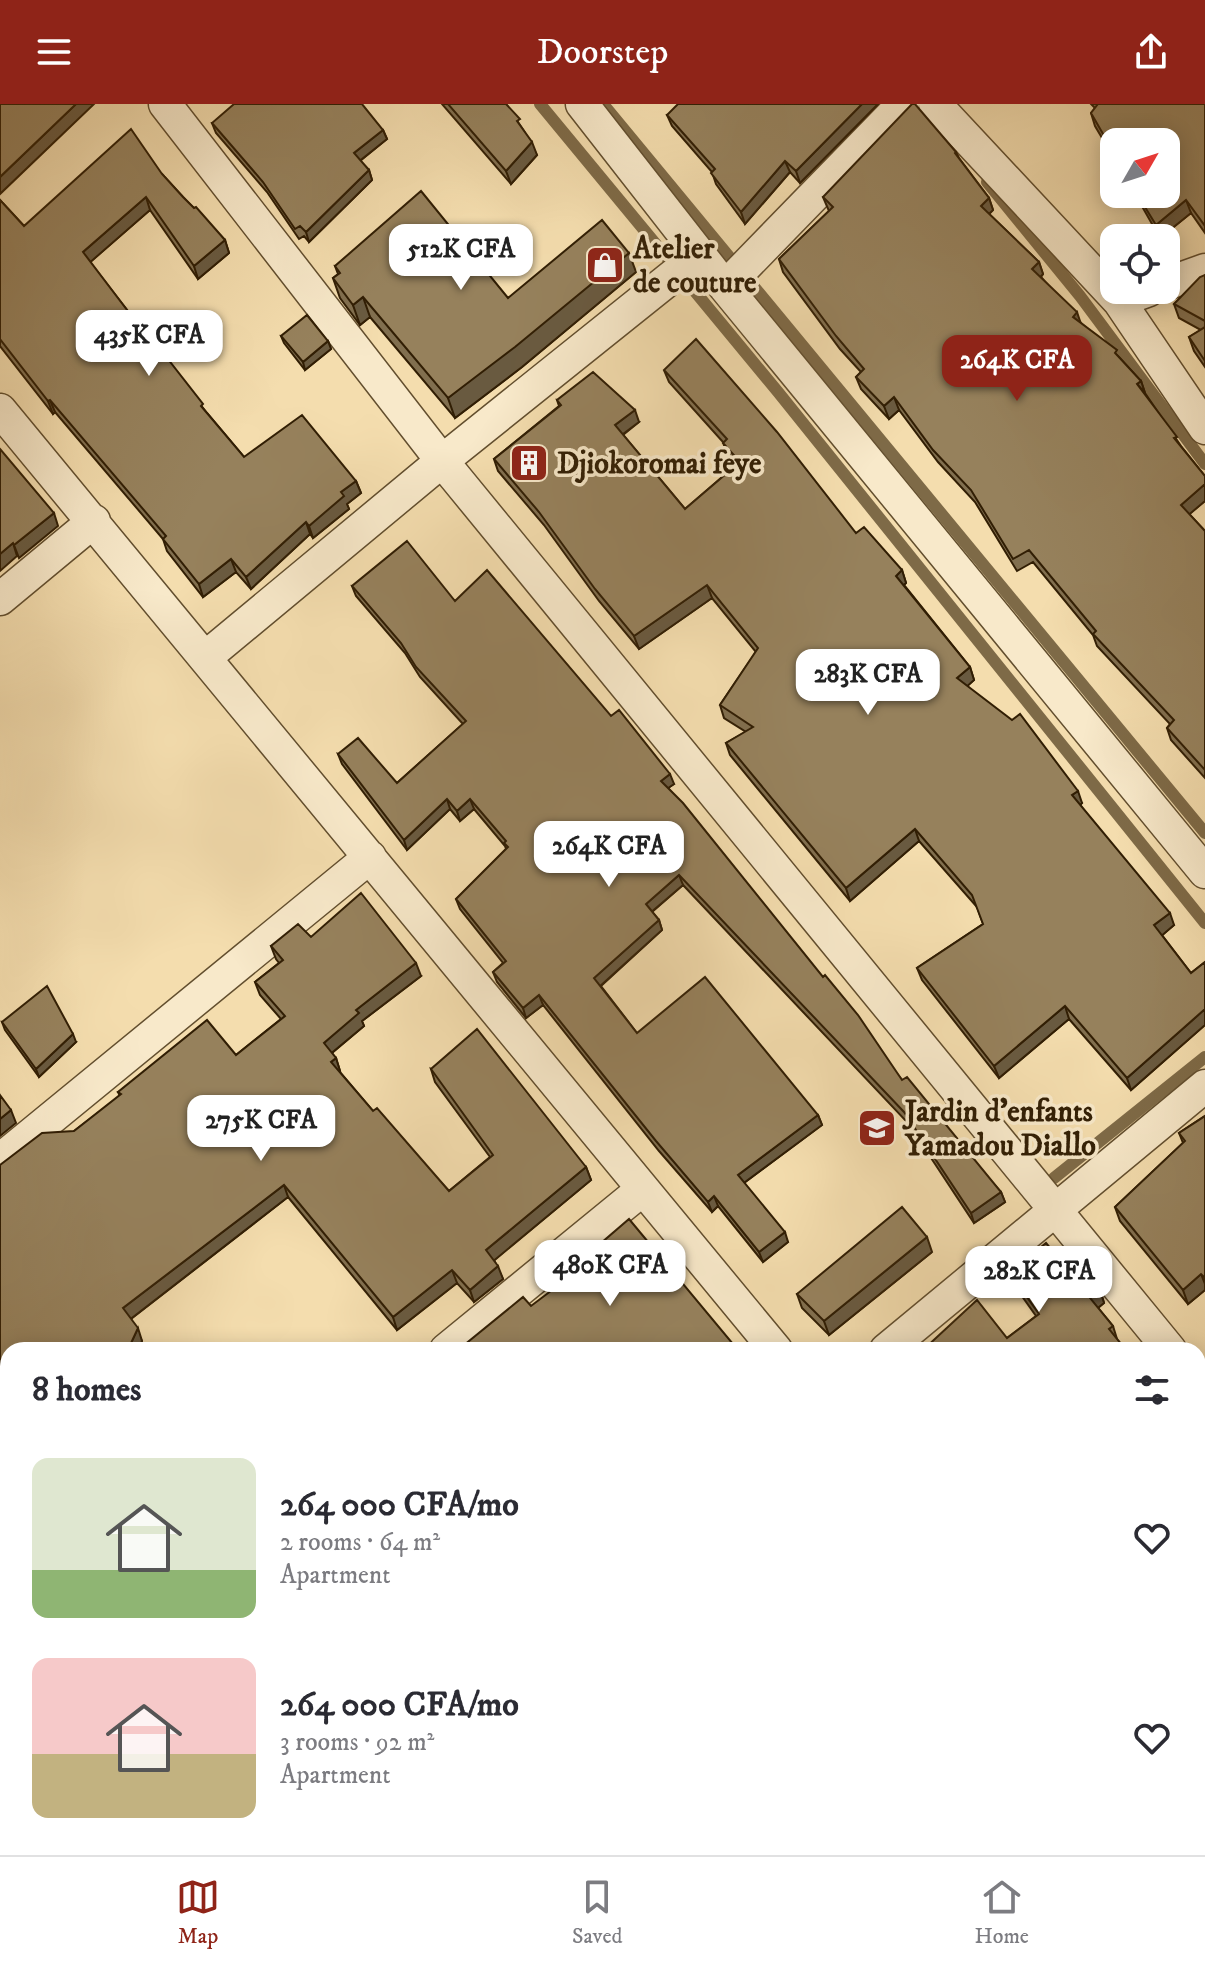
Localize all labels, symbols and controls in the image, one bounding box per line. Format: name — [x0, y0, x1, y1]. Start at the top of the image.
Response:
icon: menu — [32, 30, 76, 74]
text: Doorstep — [537, 30, 668, 75]
icon: share — [1129, 30, 1173, 74]
north arrow — [1100, 128, 1180, 208]
map controls — [1100, 128, 1180, 304]
pin: 512K CFA — [378, 224, 544, 292]
button: locate — [1100, 224, 1180, 304]
place label: Atelier de couture — [632, 231, 757, 302]
text: 512K CFA — [407, 233, 515, 266]
shop icon: Atelier de couture — [584, 244, 626, 286]
pin: 435K CFA — [66, 310, 232, 378]
text: 435K CFA — [94, 319, 204, 352]
pin: 264K CFA — [934, 335, 1100, 403]
text: 264K CFA — [960, 344, 1074, 377]
building icon: Djiokoromai feye — [508, 442, 550, 484]
place label: Djiokoromai feye — [557, 446, 762, 483]
pin: 283K CFA — [785, 649, 951, 717]
text: 283K CFA — [814, 658, 922, 691]
pin: 264K CFA — [526, 821, 692, 889]
text: 264K CFA — [552, 830, 666, 863]
place label: Jardin d'enfants Yamadou Diallo — [902, 1094, 1096, 1165]
pin: 275K CFA — [178, 1095, 344, 1163]
text: 275K CFA — [205, 1104, 317, 1137]
school or university icon: Jardin d'enfants Yamadou Diallo — [856, 1107, 898, 1149]
pin: 480K CFA — [527, 1240, 693, 1308]
pin: 282K CFA — [956, 1246, 1122, 1314]
text: 480K CFA — [553, 1249, 667, 1282]
text: 282K CFA — [983, 1255, 1095, 1288]
icon: filters — [1130, 1368, 1174, 1412]
text: 8 homes — [32, 1369, 141, 1411]
text: 264 000 CFA/mo — [280, 1484, 519, 1526]
icon: home — [96, 1490, 192, 1586]
icon: heart — [1130, 1516, 1174, 1560]
text: 2 rooms · 64 m² — [280, 1526, 440, 1559]
text: Apartment — [280, 1559, 391, 1592]
text: 264 000 CFA/mo — [280, 1684, 519, 1726]
icon: home — [96, 1690, 192, 1786]
icon: heart — [1130, 1716, 1174, 1760]
text: 3 rooms · 92 m² — [280, 1726, 434, 1759]
text: Apartment — [280, 1759, 391, 1792]
tab: Map — [176, 1875, 220, 1950]
tab: Saved — [572, 1875, 623, 1950]
tab: Home — [975, 1875, 1029, 1950]

